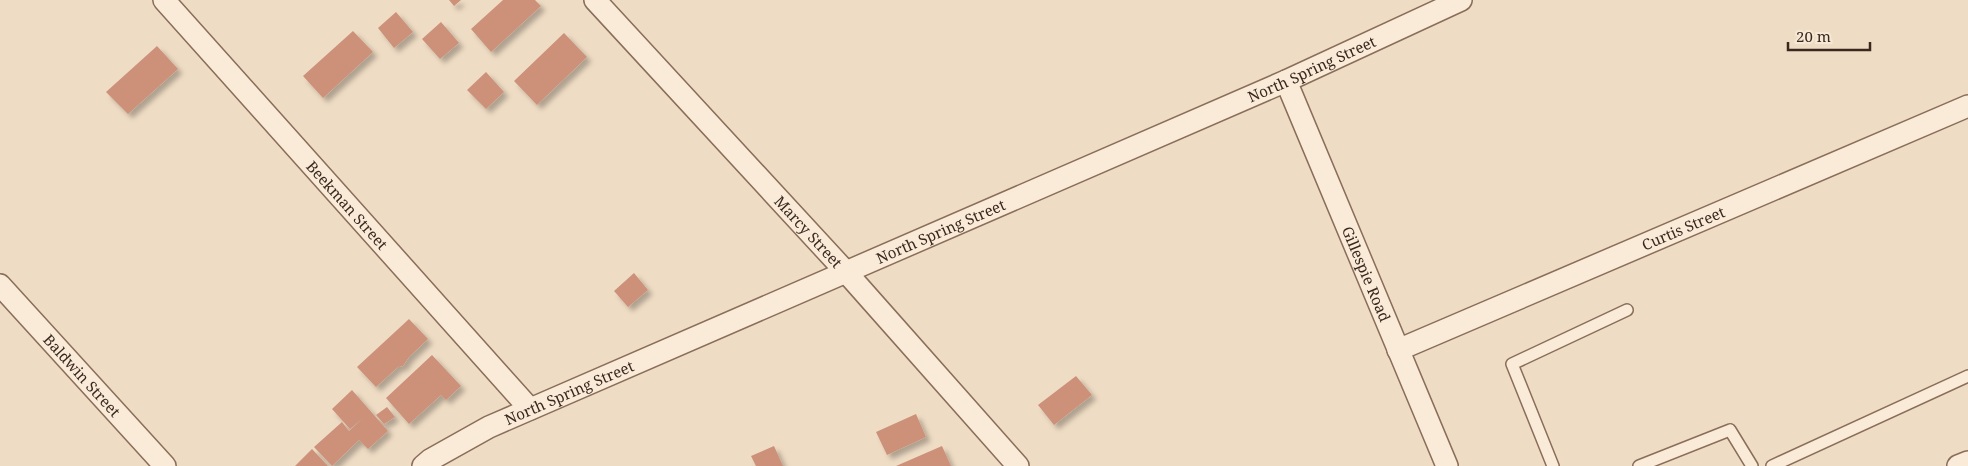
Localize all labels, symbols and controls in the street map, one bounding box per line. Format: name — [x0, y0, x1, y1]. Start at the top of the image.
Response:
scale bar — [1788, 20, 1870, 52]
text: 20 m — [1796, 26, 1831, 46]
street label: North Spring Street — [1244, 31, 1379, 107]
street label: Beekman Street — [302, 156, 392, 254]
street label: Marcy Street — [770, 191, 847, 272]
street label: North Spring Street — [873, 194, 1008, 268]
street label: Curtis Street — [1638, 201, 1728, 255]
street label: Gillespie Road — [1338, 223, 1395, 325]
street label: Baldwin Street — [39, 329, 125, 421]
street label: North Spring Street — [501, 355, 637, 429]

